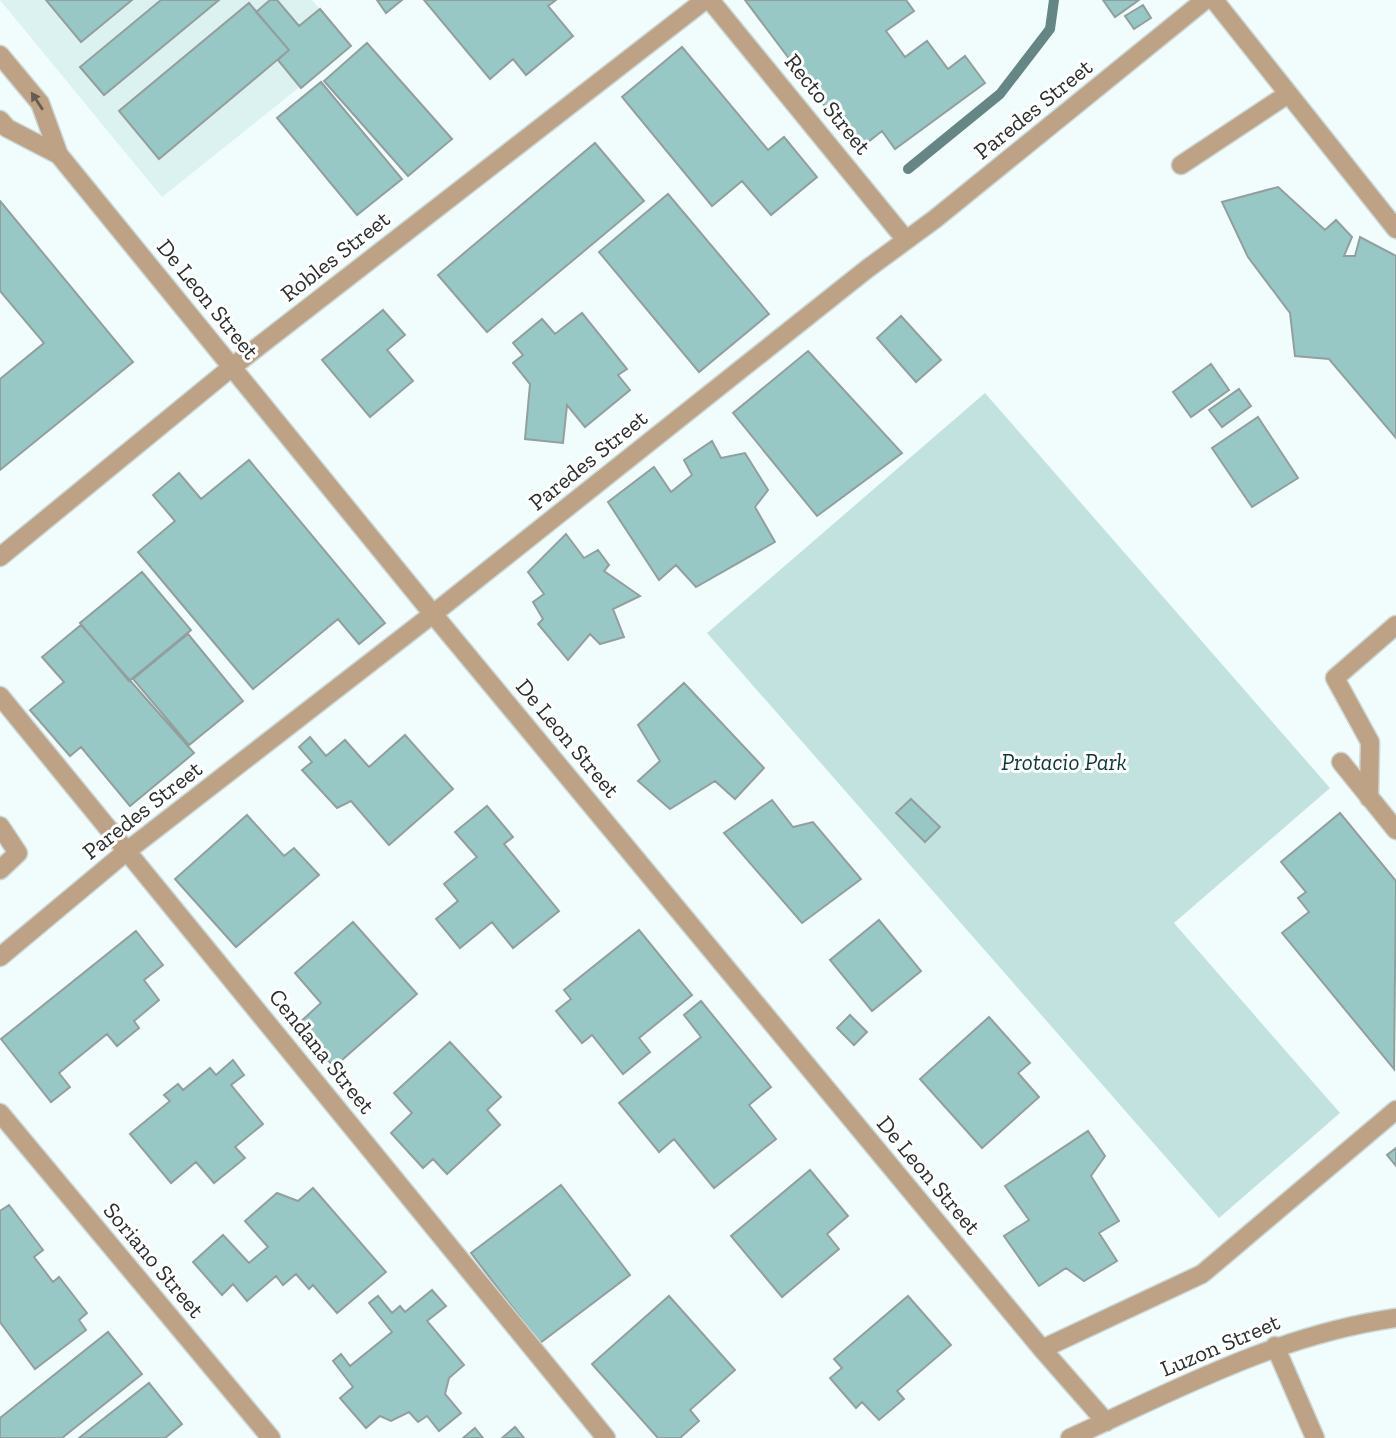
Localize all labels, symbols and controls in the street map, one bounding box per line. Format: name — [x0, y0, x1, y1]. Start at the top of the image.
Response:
street label: Recto Street — [779, 48, 877, 160]
street label: Paredes Street — [968, 53, 1098, 165]
one-way arrow — [30, 91, 43, 111]
street label: Robles Street — [275, 204, 396, 307]
street label: De Leon Street — [151, 233, 265, 365]
street label: Paredes Street — [523, 404, 653, 516]
street label: De Leon Street — [510, 673, 626, 803]
park label: Protacio Park — [1001, 748, 1127, 776]
street label: Paredes Street — [77, 754, 208, 865]
street label: Cendana Street — [263, 983, 381, 1120]
street label: De Leon Street — [871, 1110, 987, 1240]
street label: Soriano Street — [98, 1197, 211, 1324]
street label: Luzon Street — [1156, 1307, 1284, 1383]

